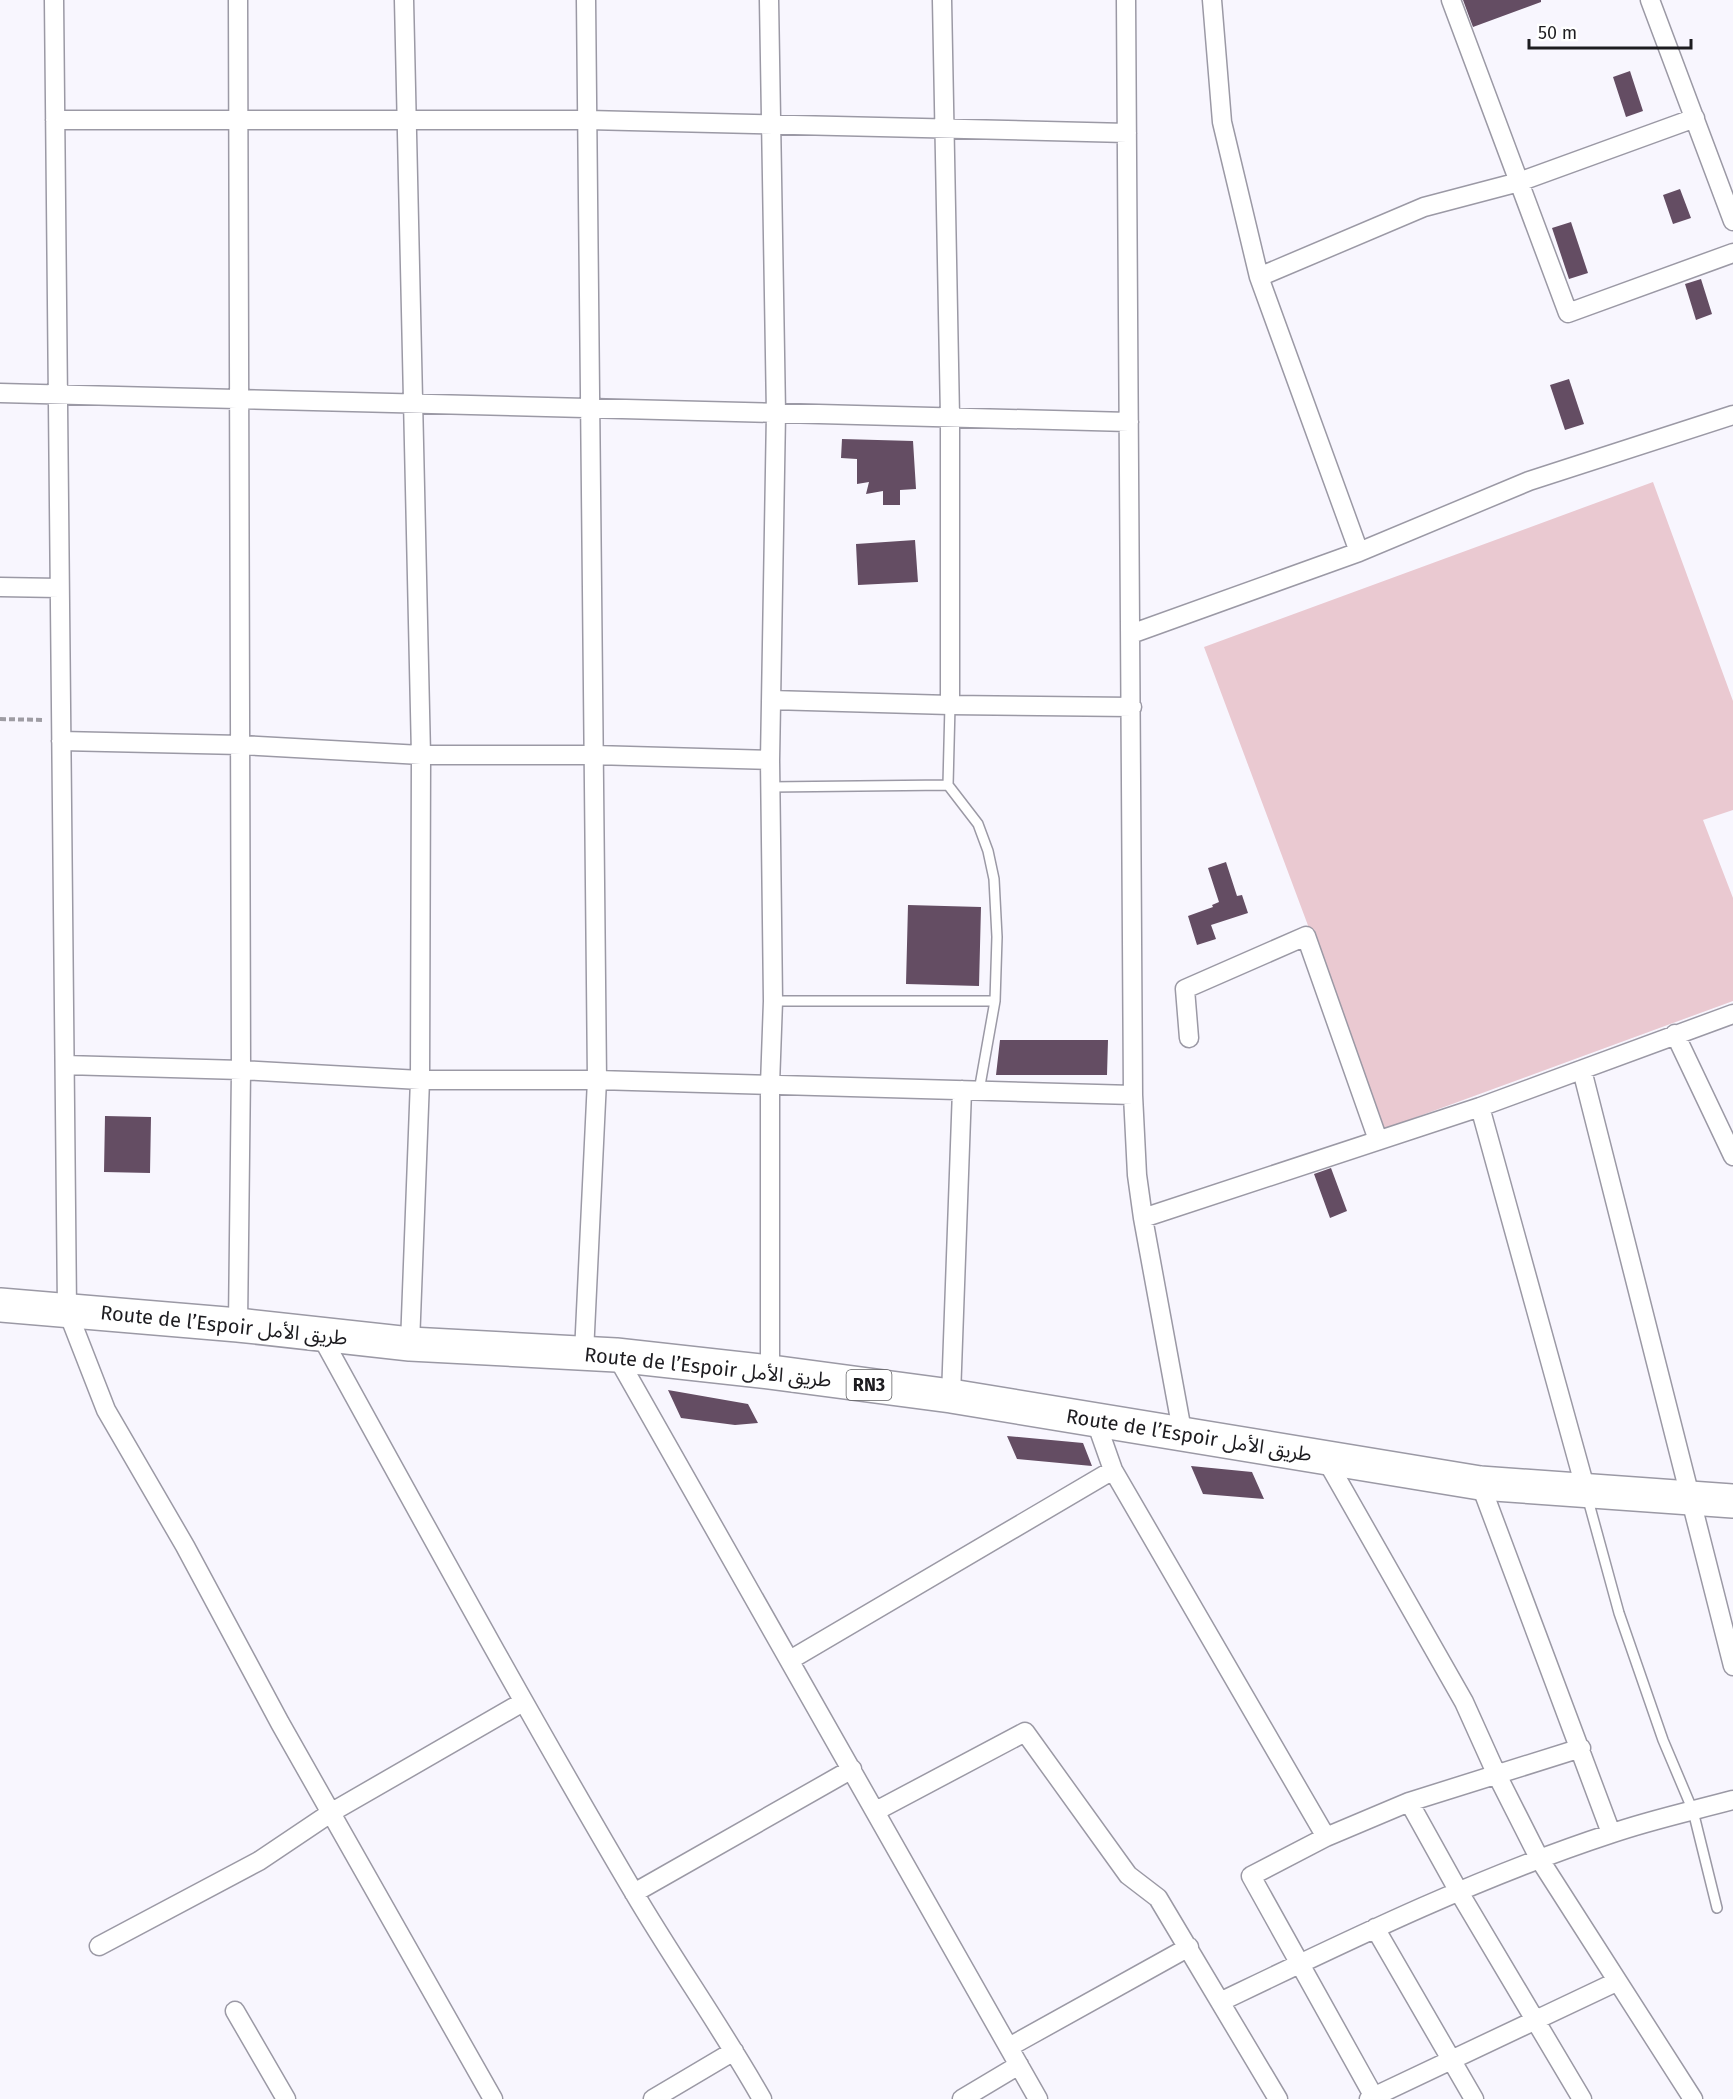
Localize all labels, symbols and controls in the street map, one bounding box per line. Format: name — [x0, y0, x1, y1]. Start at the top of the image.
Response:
scale bar — [1529, 12, 1691, 50]
text: 50 m — [1538, 22, 1577, 44]
street label: Route de l’Espoir طريق الأمل — [99, 1300, 349, 1351]
street label: Route de l’Espoir طريق الأمل — [583, 1342, 833, 1393]
road number: RN3 — [846, 1370, 892, 1400]
street label: Route de l’Espoir طريق الأمل — [1064, 1404, 1314, 1467]

